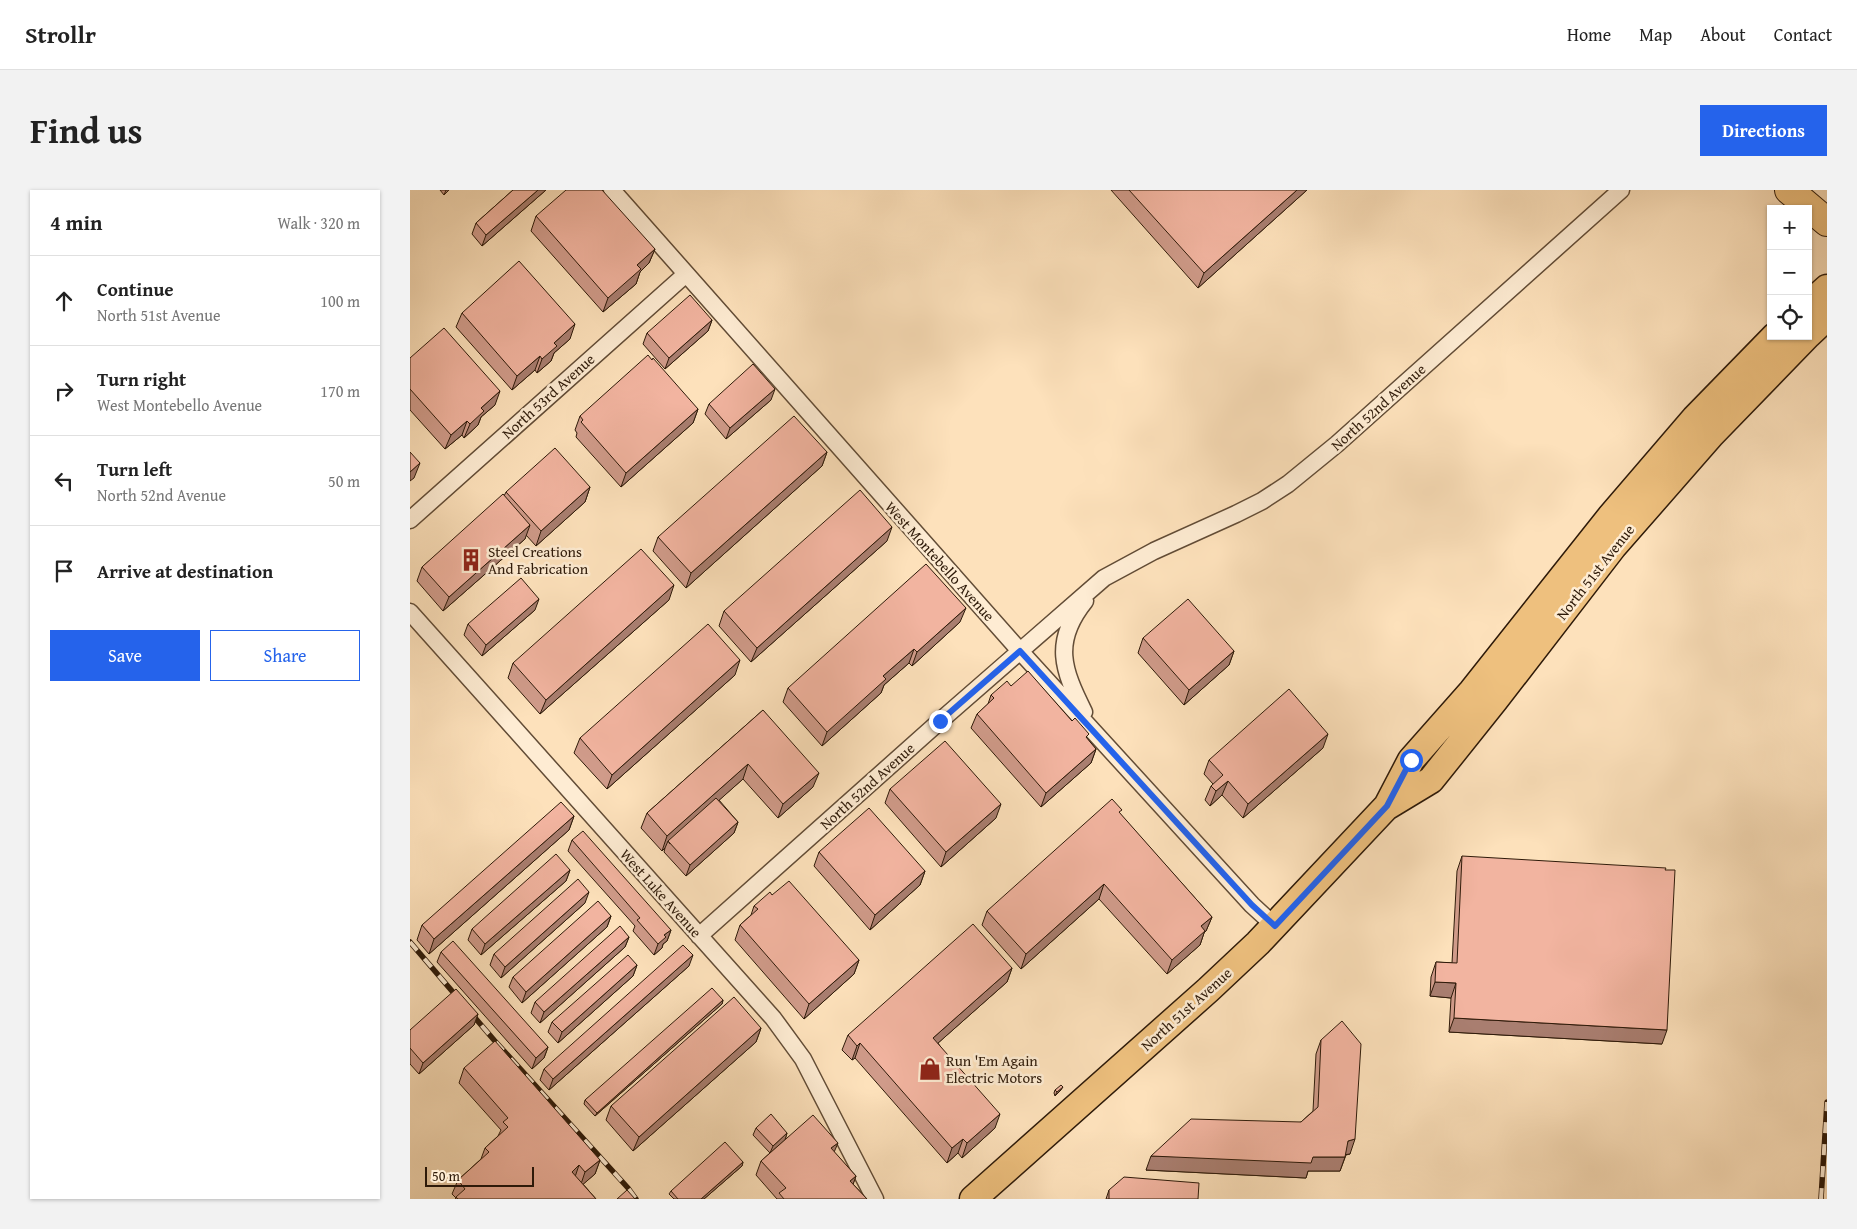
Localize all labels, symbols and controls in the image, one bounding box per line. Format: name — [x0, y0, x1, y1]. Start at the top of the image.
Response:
text: Strollr — [25, 17, 96, 52]
text: Home — [1567, 21, 1611, 48]
text: Map — [1639, 21, 1672, 48]
text: About — [1700, 21, 1746, 48]
text: Contact — [1774, 21, 1832, 48]
text: Find us — [30, 105, 143, 156]
button: Directions — [1700, 105, 1827, 156]
map controls — [1767, 205, 1812, 340]
button: + — [1767, 205, 1812, 250]
text: 4 min — [50, 207, 102, 238]
text: Walk · 320 m — [277, 211, 360, 235]
button: − — [1767, 250, 1812, 295]
text: Continue — [97, 275, 174, 303]
icon: ahead — [50, 287, 78, 315]
text: 100 m — [320, 289, 360, 313]
button: locate — [1767, 295, 1812, 340]
text: North 51st Avenue — [97, 303, 220, 327]
street label: North 53rd Avenue — [497, 349, 599, 443]
street label: North 52nd Avenue — [1326, 359, 1430, 455]
text: Turn right — [97, 365, 186, 393]
icon: right — [50, 377, 78, 405]
text: 170 m — [320, 379, 360, 403]
text: West Montebello Avenue — [97, 393, 262, 417]
text: Turn left — [97, 455, 172, 483]
icon: left — [50, 467, 78, 495]
text: 50 m — [328, 469, 360, 493]
text: North 52nd Avenue — [97, 483, 226, 507]
street label: West Montebello Avenue — [880, 496, 1000, 626]
street label: North 51st Avenue — [1551, 520, 1639, 624]
place label: Steel Creations And Fabrication — [488, 541, 589, 579]
building icon: Steel Creations And Fabrication — [458, 547, 484, 573]
icon: arrive — [50, 557, 78, 585]
text: Arrive at destination — [97, 557, 273, 585]
button: Save — [50, 630, 200, 681]
button: Share — [210, 630, 360, 681]
route end — [929, 710, 952, 733]
street label: North 52nd Avenue — [815, 738, 919, 834]
route start — [1400, 749, 1423, 772]
street label: West Luke Avenue — [615, 844, 707, 942]
street label: North 51st Avenue — [1136, 962, 1236, 1056]
place label: Run 'Em Again Electric Motors — [946, 1050, 1042, 1088]
shop icon: Run 'Em Again Electric Motors — [917, 1056, 943, 1082]
scale bar — [425, 1164, 534, 1187]
text: 50 m — [432, 1166, 460, 1186]

